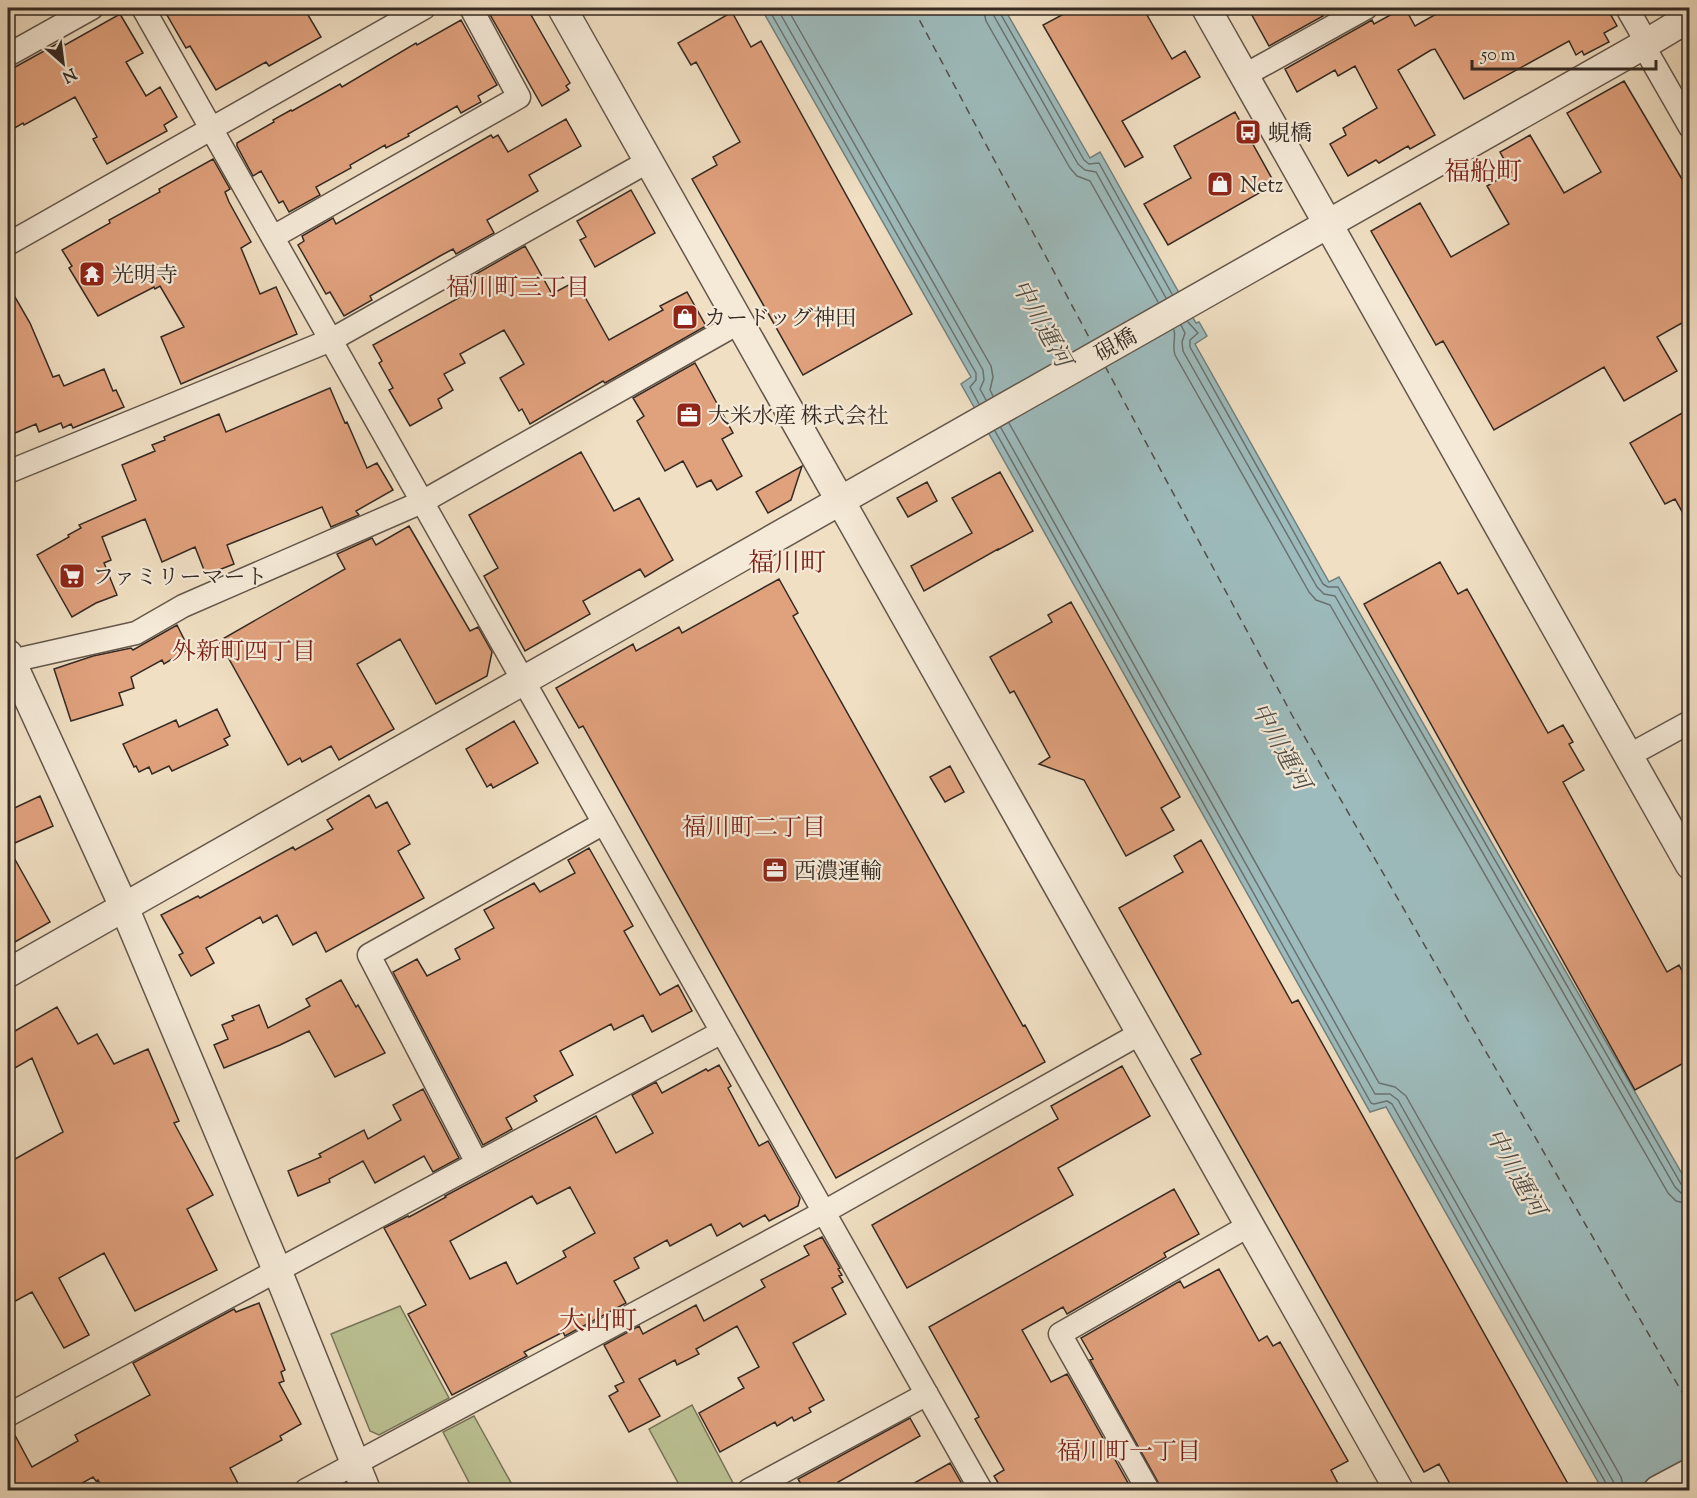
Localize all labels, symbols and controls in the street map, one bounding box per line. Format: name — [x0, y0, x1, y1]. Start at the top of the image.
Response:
north arrow — [33, 33, 93, 93]
scale bar — [1472, 33, 1656, 71]
text: 50 m — [1480, 43, 1516, 69]
text: N — [58, 61, 80, 87]
bus stop icon: 蜆橋 — [1233, 117, 1263, 147]
place label: 蜆橋 — [1268, 119, 1312, 151]
district label: 福船町 — [1444, 155, 1522, 192]
shop icon: Netz — [1205, 169, 1235, 199]
place label: Netz — [1240, 171, 1283, 203]
temple icon: 光明寺 — [77, 259, 107, 289]
place label: 光明寺 — [112, 261, 178, 293]
district label: 福川町三丁目 — [446, 272, 590, 306]
water label: 中川運河 — [1002, 274, 1080, 378]
shop icon: カードッグ神田 — [670, 302, 700, 332]
place label: カードッグ神田 — [704, 304, 857, 336]
street label: 硯橋 — [1089, 322, 1143, 371]
office icon: 大米水産 株式会社 — [674, 400, 704, 430]
place label: 大米水産 株式会社 — [708, 402, 889, 434]
district label: 福川町 — [748, 546, 826, 583]
supermarket icon: ファミリーマート — [57, 561, 87, 591]
place label: ファミリーマート — [92, 563, 268, 595]
district label: 外新町四丁目 — [172, 636, 316, 670]
water label: 中川運河 — [1241, 697, 1319, 801]
district label: 福川町二丁目 — [682, 812, 826, 846]
office icon: 西濃運輸 — [760, 855, 790, 885]
place label: 西濃運輸 — [794, 857, 882, 889]
water label: 中川運河 — [1476, 1123, 1554, 1227]
district label: 大山町 — [559, 1304, 637, 1341]
district label: 福川町一丁目 — [1057, 1436, 1201, 1470]

